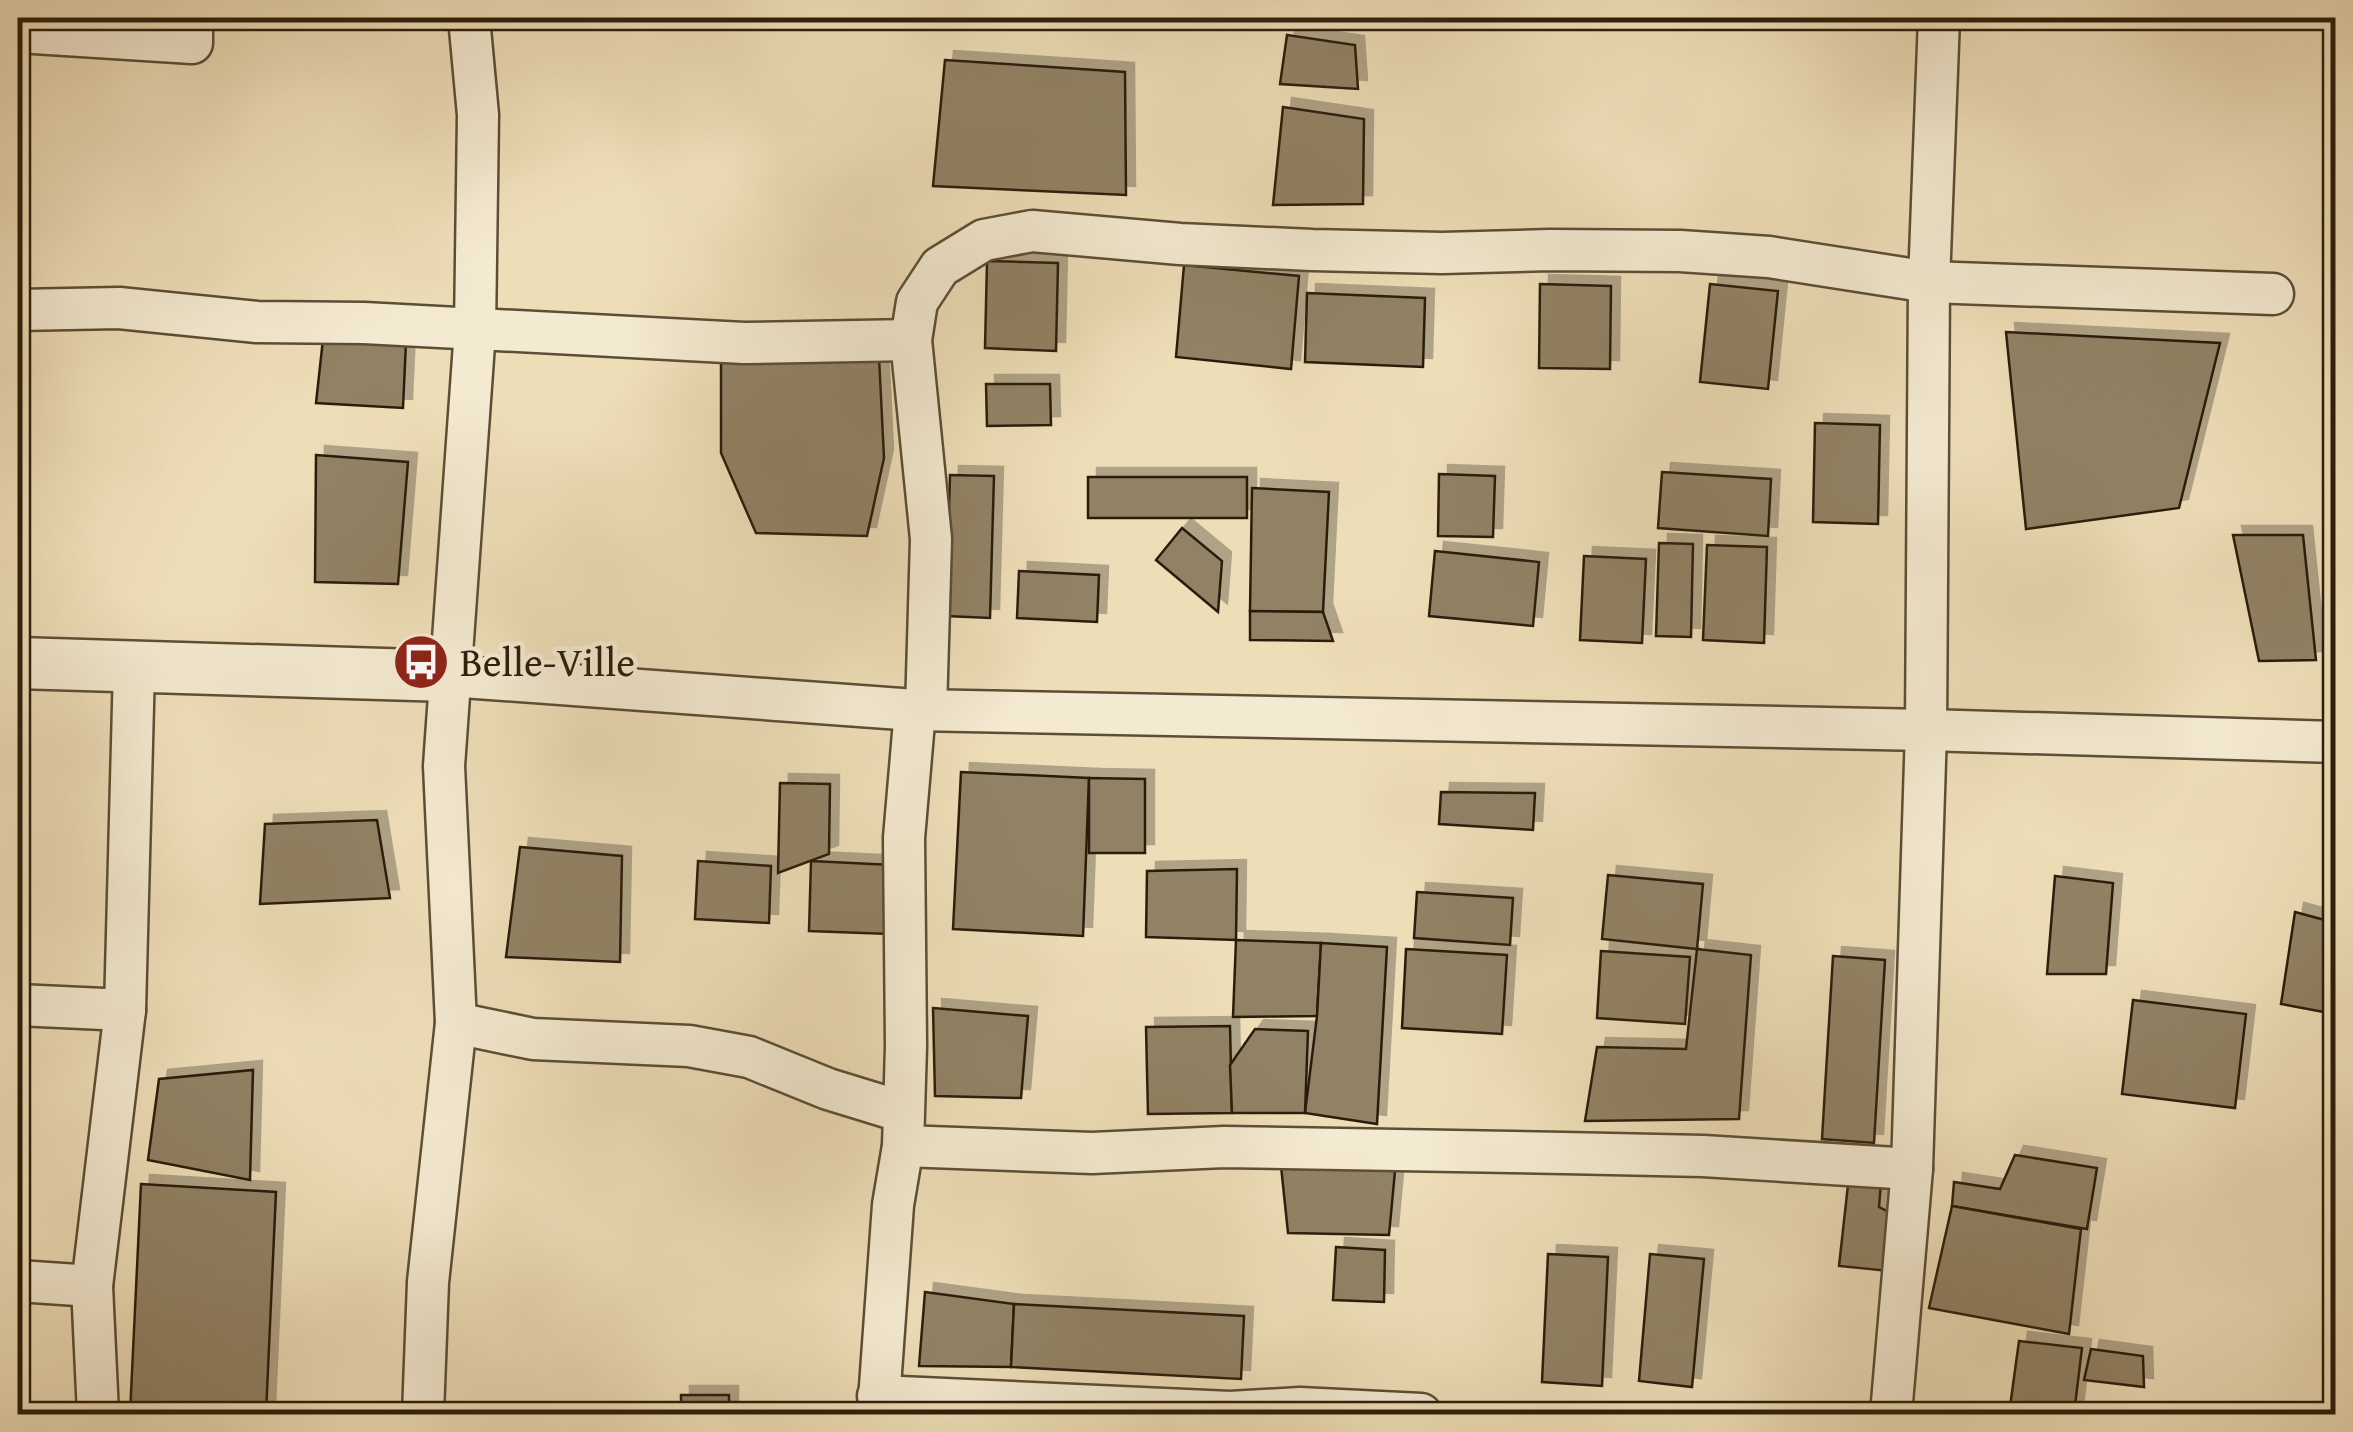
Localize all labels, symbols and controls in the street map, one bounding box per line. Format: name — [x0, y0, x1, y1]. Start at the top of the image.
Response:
bus stop icon: Belle-Ville — [391, 632, 451, 692]
place label: Belle-Ville — [460, 632, 635, 691]

